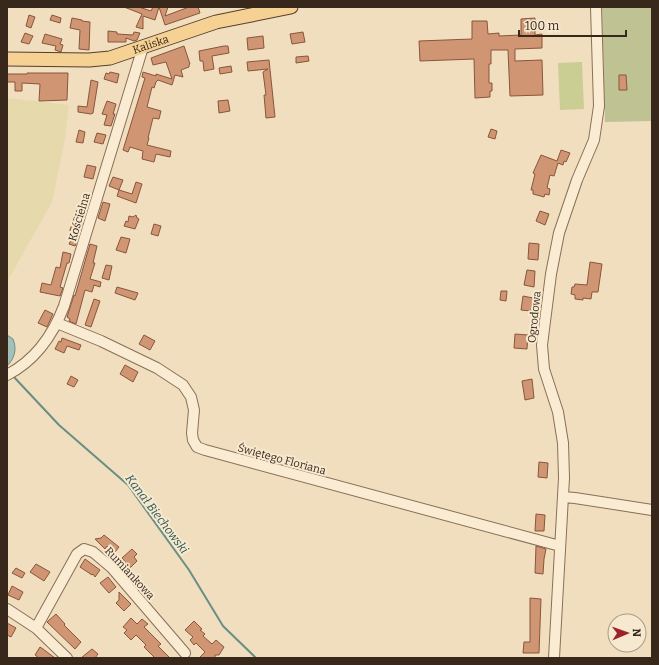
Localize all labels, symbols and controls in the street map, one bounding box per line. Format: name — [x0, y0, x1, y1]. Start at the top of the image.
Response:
scale bar — [519, 12, 626, 38]
text: 100 m — [525, 19, 560, 33]
street label: Kaliska — [131, 33, 170, 57]
street label: Kościelna — [66, 191, 93, 243]
street label: Ogrodowa — [525, 290, 544, 344]
street label: Świętego Floriana — [236, 440, 328, 478]
water label: Kanał Biechowski — [123, 472, 192, 557]
street label: Rumiankowa — [102, 544, 157, 602]
north arrow — [607, 613, 647, 653]
text: N — [630, 628, 643, 638]

